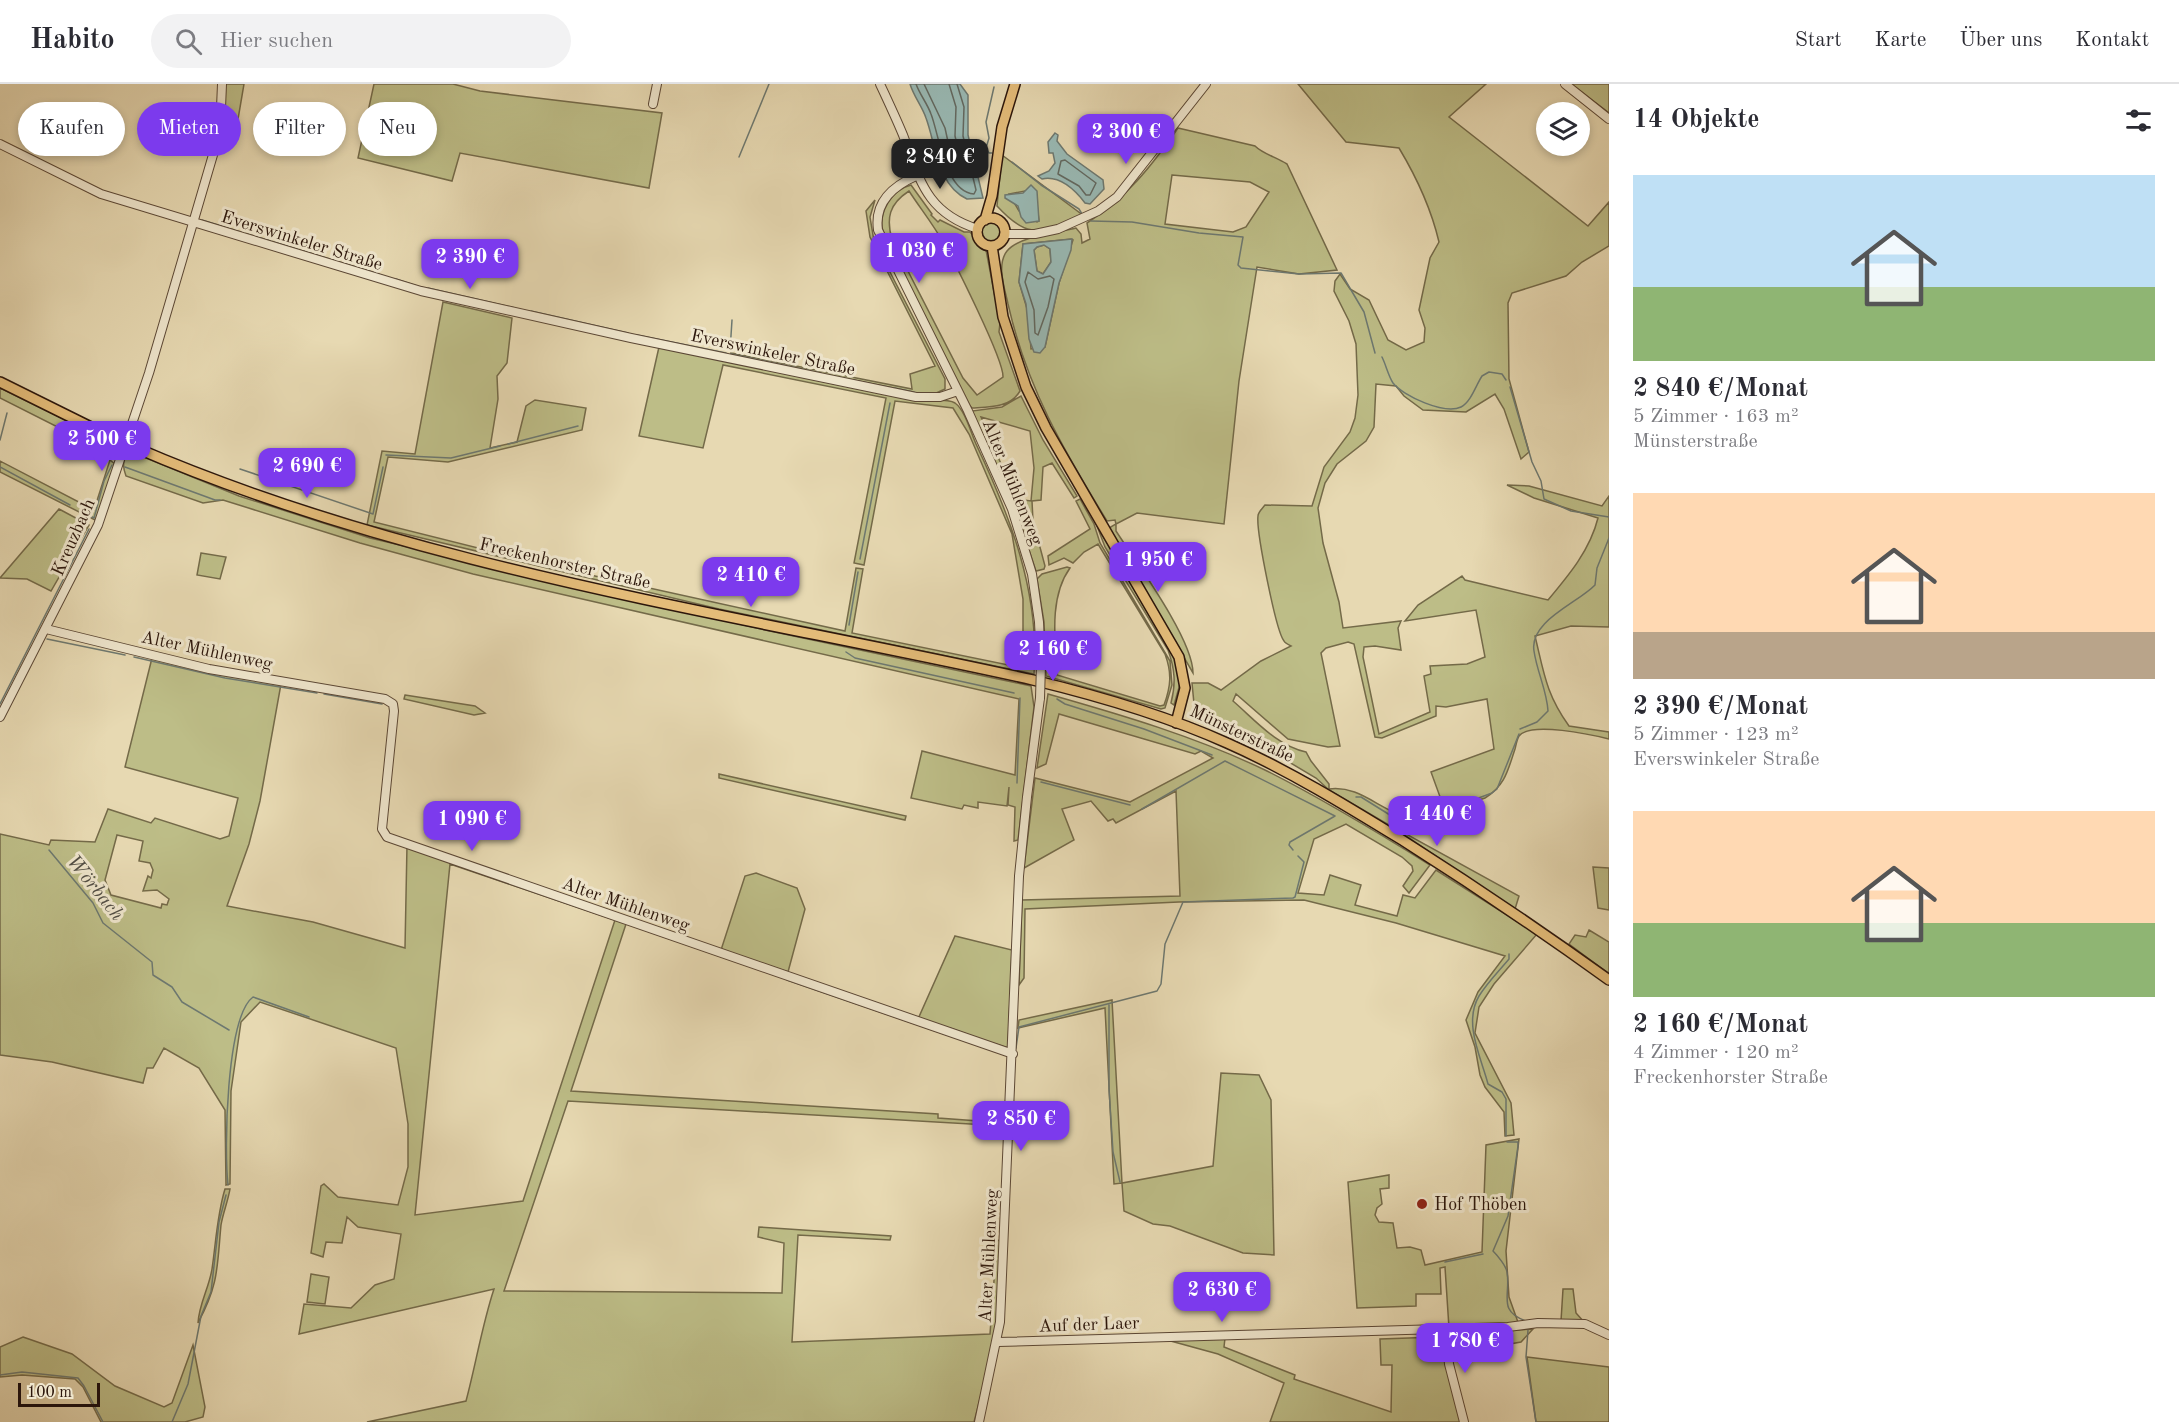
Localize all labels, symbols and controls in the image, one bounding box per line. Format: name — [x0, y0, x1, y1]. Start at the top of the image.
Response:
search box — [151, 14, 571, 68]
icon: search — [172, 25, 205, 58]
text: Habito — [30, 27, 115, 55]
text: Hier suchen — [220, 30, 333, 52]
text: Start — [1795, 30, 1842, 51]
text: Karte — [1875, 30, 1926, 51]
text: Über uns — [1959, 30, 2042, 51]
text: Kontakt — [2075, 30, 2149, 51]
chip: Kaufen — [18, 102, 125, 156]
chip: Mieten — [137, 102, 241, 156]
chip: Filter — [253, 102, 346, 156]
chip: Neu — [358, 102, 437, 156]
map controls — [1536, 102, 1590, 156]
button: layers — [1536, 102, 1590, 156]
icon: filters — [2122, 104, 2155, 137]
text: 14 Objekte — [1633, 107, 1760, 133]
pin: 2 300 € — [1071, 114, 1181, 165]
text: 2 300 € — [1091, 123, 1161, 143]
pin: 2 840 € — [885, 139, 995, 190]
text: 2 840 € — [905, 148, 975, 168]
street label: Everswinkeler Straße — [219, 208, 385, 274]
icon: home — [1840, 214, 1948, 322]
pin: 1 030 € — [864, 233, 974, 284]
pin: 2 390 € — [415, 239, 525, 290]
text: 1 030 € — [884, 242, 954, 262]
text: 2 390 € — [435, 248, 505, 268]
street label: Everswinkeler Straße — [689, 327, 857, 379]
text: 2 840 €/Monat — [1633, 376, 1808, 402]
text: 5 Zimmer · 163 m² — [1633, 407, 1798, 427]
street label: Alter Mühlenweg — [979, 417, 1046, 548]
pin: 2 500 € — [47, 421, 157, 472]
text: 2 500 € — [67, 430, 137, 450]
text: Münsterstraße — [1633, 432, 1758, 452]
pin: 2 690 € — [252, 448, 362, 499]
text: 2 690 € — [272, 457, 342, 477]
street label: Kreuzbach — [49, 496, 99, 579]
icon: home — [1840, 532, 1948, 640]
street label: Freckenhorster Straße — [477, 535, 652, 592]
pin: 1 950 € — [1103, 542, 1213, 593]
text: 1 950 € — [1123, 551, 1193, 571]
pin: 2 410 € — [696, 557, 806, 608]
text: 2 410 € — [716, 566, 786, 586]
street label: Alter Mühlenweg — [139, 628, 274, 674]
pin: 2 160 € — [998, 631, 1108, 682]
text: 2 160 € — [1018, 640, 1088, 660]
text: 2 390 €/Monat — [1633, 694, 1808, 720]
street label: Münsterstraße — [1187, 702, 1296, 766]
text: 5 Zimmer · 123 m² — [1633, 725, 1798, 745]
text: Everswinkeler Straße — [1633, 750, 1819, 770]
pin: 1 440 € — [1382, 796, 1492, 847]
pin: 1 090 € — [417, 801, 527, 852]
text: 1 440 € — [1402, 805, 1472, 825]
text: 1 090 € — [437, 810, 507, 830]
icon: home — [1840, 850, 1948, 958]
water label: Wörbach — [62, 851, 127, 925]
street label: Alter Mühlenweg — [559, 875, 692, 935]
text: 2 160 €/Monat — [1633, 1012, 1808, 1038]
text: 4 Zimmer · 120 m² — [1633, 1043, 1798, 1063]
text: Freckenhorster Straße — [1633, 1068, 1828, 1088]
pin: 2 850 € — [966, 1101, 1076, 1152]
text: 2 850 € — [986, 1110, 1056, 1130]
street label: Alter Mühlenweg — [977, 1188, 1002, 1323]
place label: Hof Thöben — [1434, 1196, 1527, 1214]
marker: Hof Thöben — [1415, 1197, 1429, 1211]
pin: 2 630 € — [1167, 1272, 1277, 1323]
text: 2 630 € — [1187, 1281, 1257, 1301]
street label: Auf der Laer — [1038, 1314, 1140, 1336]
pin: 1 780 € — [1410, 1323, 1520, 1374]
text: 1 780 € — [1430, 1332, 1500, 1352]
scale bar — [18, 1380, 100, 1408]
text: 100 m — [27, 1385, 72, 1401]

